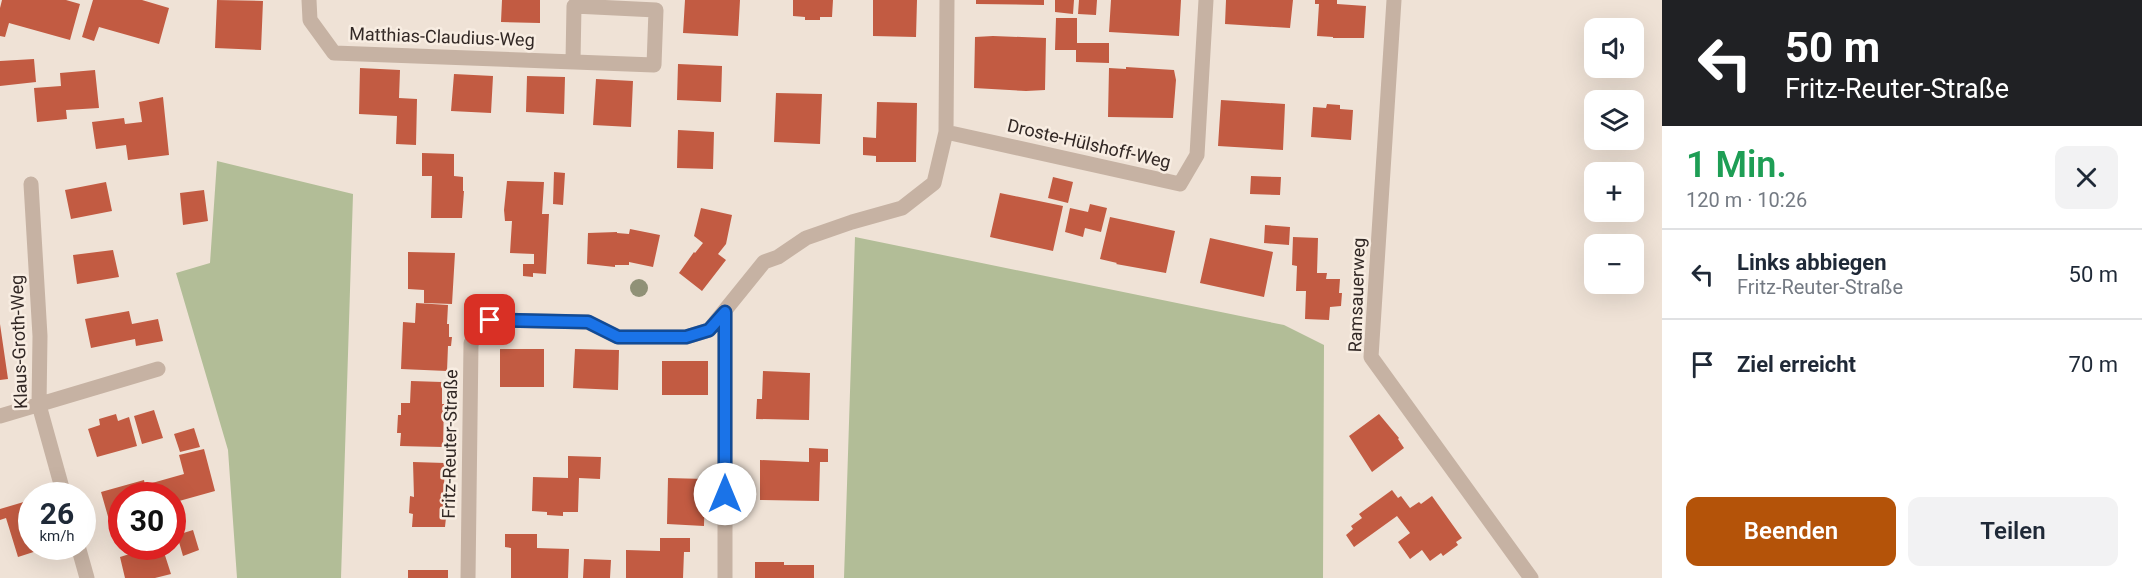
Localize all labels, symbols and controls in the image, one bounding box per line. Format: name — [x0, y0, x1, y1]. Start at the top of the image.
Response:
map controls — [1584, 18, 1644, 294]
button: sound — [1584, 18, 1644, 78]
street label: Matthias-Claudius-Weg — [349, 23, 535, 50]
text: 50 m — [1785, 23, 1880, 72]
icon: left — [1686, 24, 1764, 102]
text: Fritz-Reuter-Straße — [1785, 73, 2009, 105]
button: layers — [1584, 90, 1644, 150]
street label: Droste-Hülshoff-Weg — [1005, 114, 1173, 173]
text: 1 Min. — [1686, 144, 1787, 186]
button: close — [2055, 146, 2118, 209]
button: + — [1584, 162, 1644, 222]
text: 120 m · 10:26 — [1686, 188, 1807, 212]
button: − — [1584, 234, 1644, 294]
street label: Ramsauerweg — [1344, 237, 1369, 353]
text: Links abbiegen — [1737, 250, 1887, 275]
icon: left — [1686, 258, 1719, 291]
text: 50 m — [2069, 262, 2118, 287]
street label: Klaus-Groth-Weg — [6, 275, 31, 409]
text: Fritz-Reuter-Straße — [1737, 275, 1903, 299]
pin — [464, 294, 515, 345]
icon: arrive — [473, 303, 506, 336]
icon: arrive — [1686, 348, 1719, 381]
text: Ziel erreicht — [1737, 352, 1856, 377]
text: 70 m — [2069, 352, 2118, 377]
street label: Fritz-Reuter-Straße — [438, 369, 461, 519]
position arrow — [693, 462, 757, 526]
speed limit sign: 30 — [108, 482, 186, 560]
text: 26 — [40, 496, 74, 531]
button: Beenden — [1686, 497, 1896, 566]
button: Teilen — [1908, 497, 2118, 566]
text: km/h — [39, 527, 75, 545]

